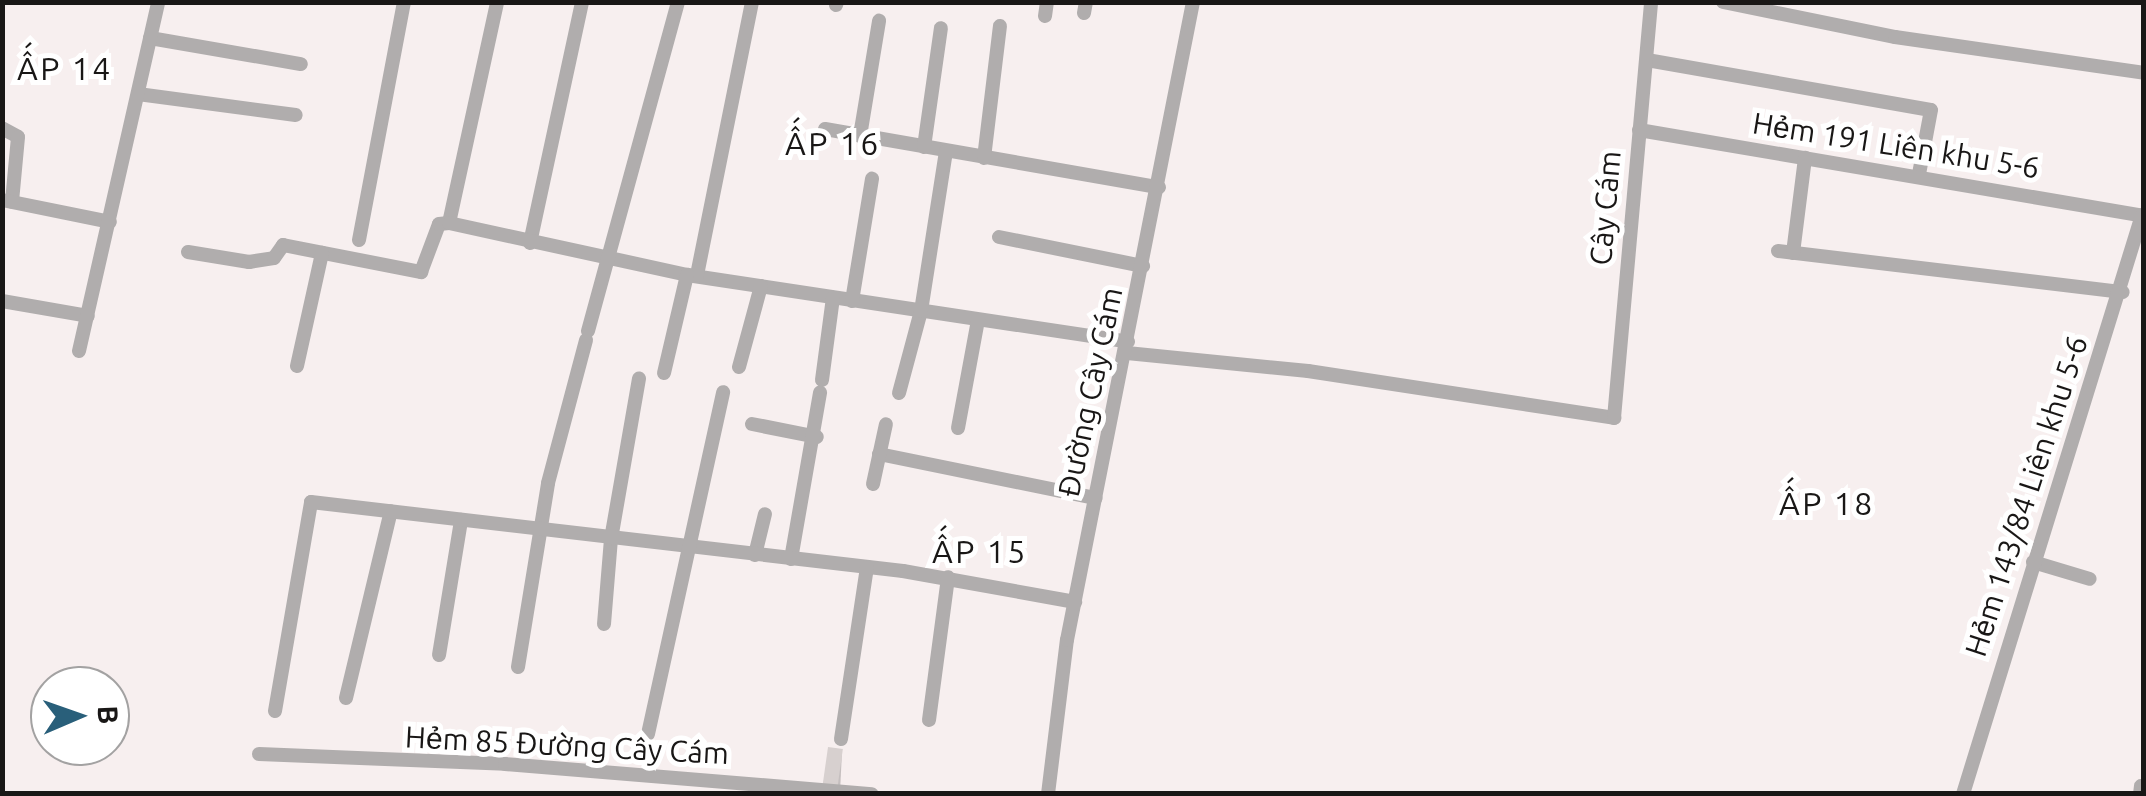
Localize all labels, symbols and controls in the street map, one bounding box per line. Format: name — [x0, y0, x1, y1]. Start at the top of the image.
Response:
district label: ẤP 14 — [17, 49, 113, 87]
street label: Hẻm 191 Liên khu 5-6 — [1750, 105, 2042, 185]
district label: ẤP 16 — [785, 124, 881, 162]
street label: Cây Cám — [1582, 149, 1628, 267]
street label: Đường Cây Cám — [1050, 284, 1130, 500]
street label: Hẻm 143/84 Liên khu 5-6 — [1957, 331, 2095, 661]
district label: ẤP 18 — [1779, 484, 1875, 522]
district label: ẤP 15 — [932, 532, 1028, 570]
north arrow — [30, 666, 130, 766]
text: B — [93, 705, 124, 725]
street label: Hẻm 85 Đường Cây Cám — [404, 719, 730, 771]

